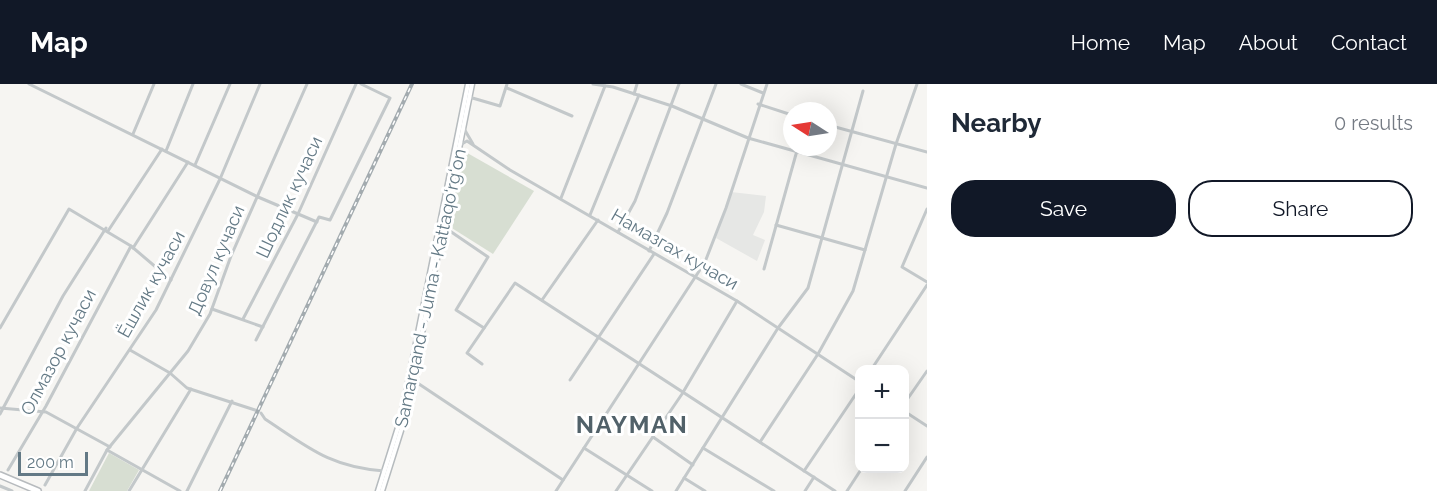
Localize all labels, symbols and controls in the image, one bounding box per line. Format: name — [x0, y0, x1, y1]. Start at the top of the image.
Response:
text: Map — [30, 26, 88, 59]
text: Home — [1071, 30, 1130, 55]
text: Map — [1163, 30, 1206, 55]
text: About — [1239, 30, 1298, 55]
text: Contact — [1331, 30, 1407, 55]
north arrow — [783, 102, 837, 156]
text: Nearby — [951, 108, 1041, 138]
text: 0 results — [1334, 111, 1413, 135]
street label: Шодлик кучаси — [252, 133, 326, 261]
street label: Samarqand - Juma - Kattaqo‘rg‘on — [390, 147, 470, 429]
button: Save — [951, 180, 1176, 237]
button: Share — [1188, 180, 1413, 237]
street label: Довул кучаси — [183, 202, 249, 318]
street label: Намазгах кучаси — [608, 204, 742, 294]
street label: Ёшлик кучаси — [113, 227, 189, 341]
street label: Олмазор кучаси — [16, 285, 100, 419]
map controls — [855, 365, 909, 473]
button: + — [855, 365, 909, 419]
district label: NAYMAN — [576, 410, 688, 439]
button: − — [855, 419, 909, 473]
scale bar — [18, 449, 88, 476]
text: 200 m — [27, 453, 74, 472]

